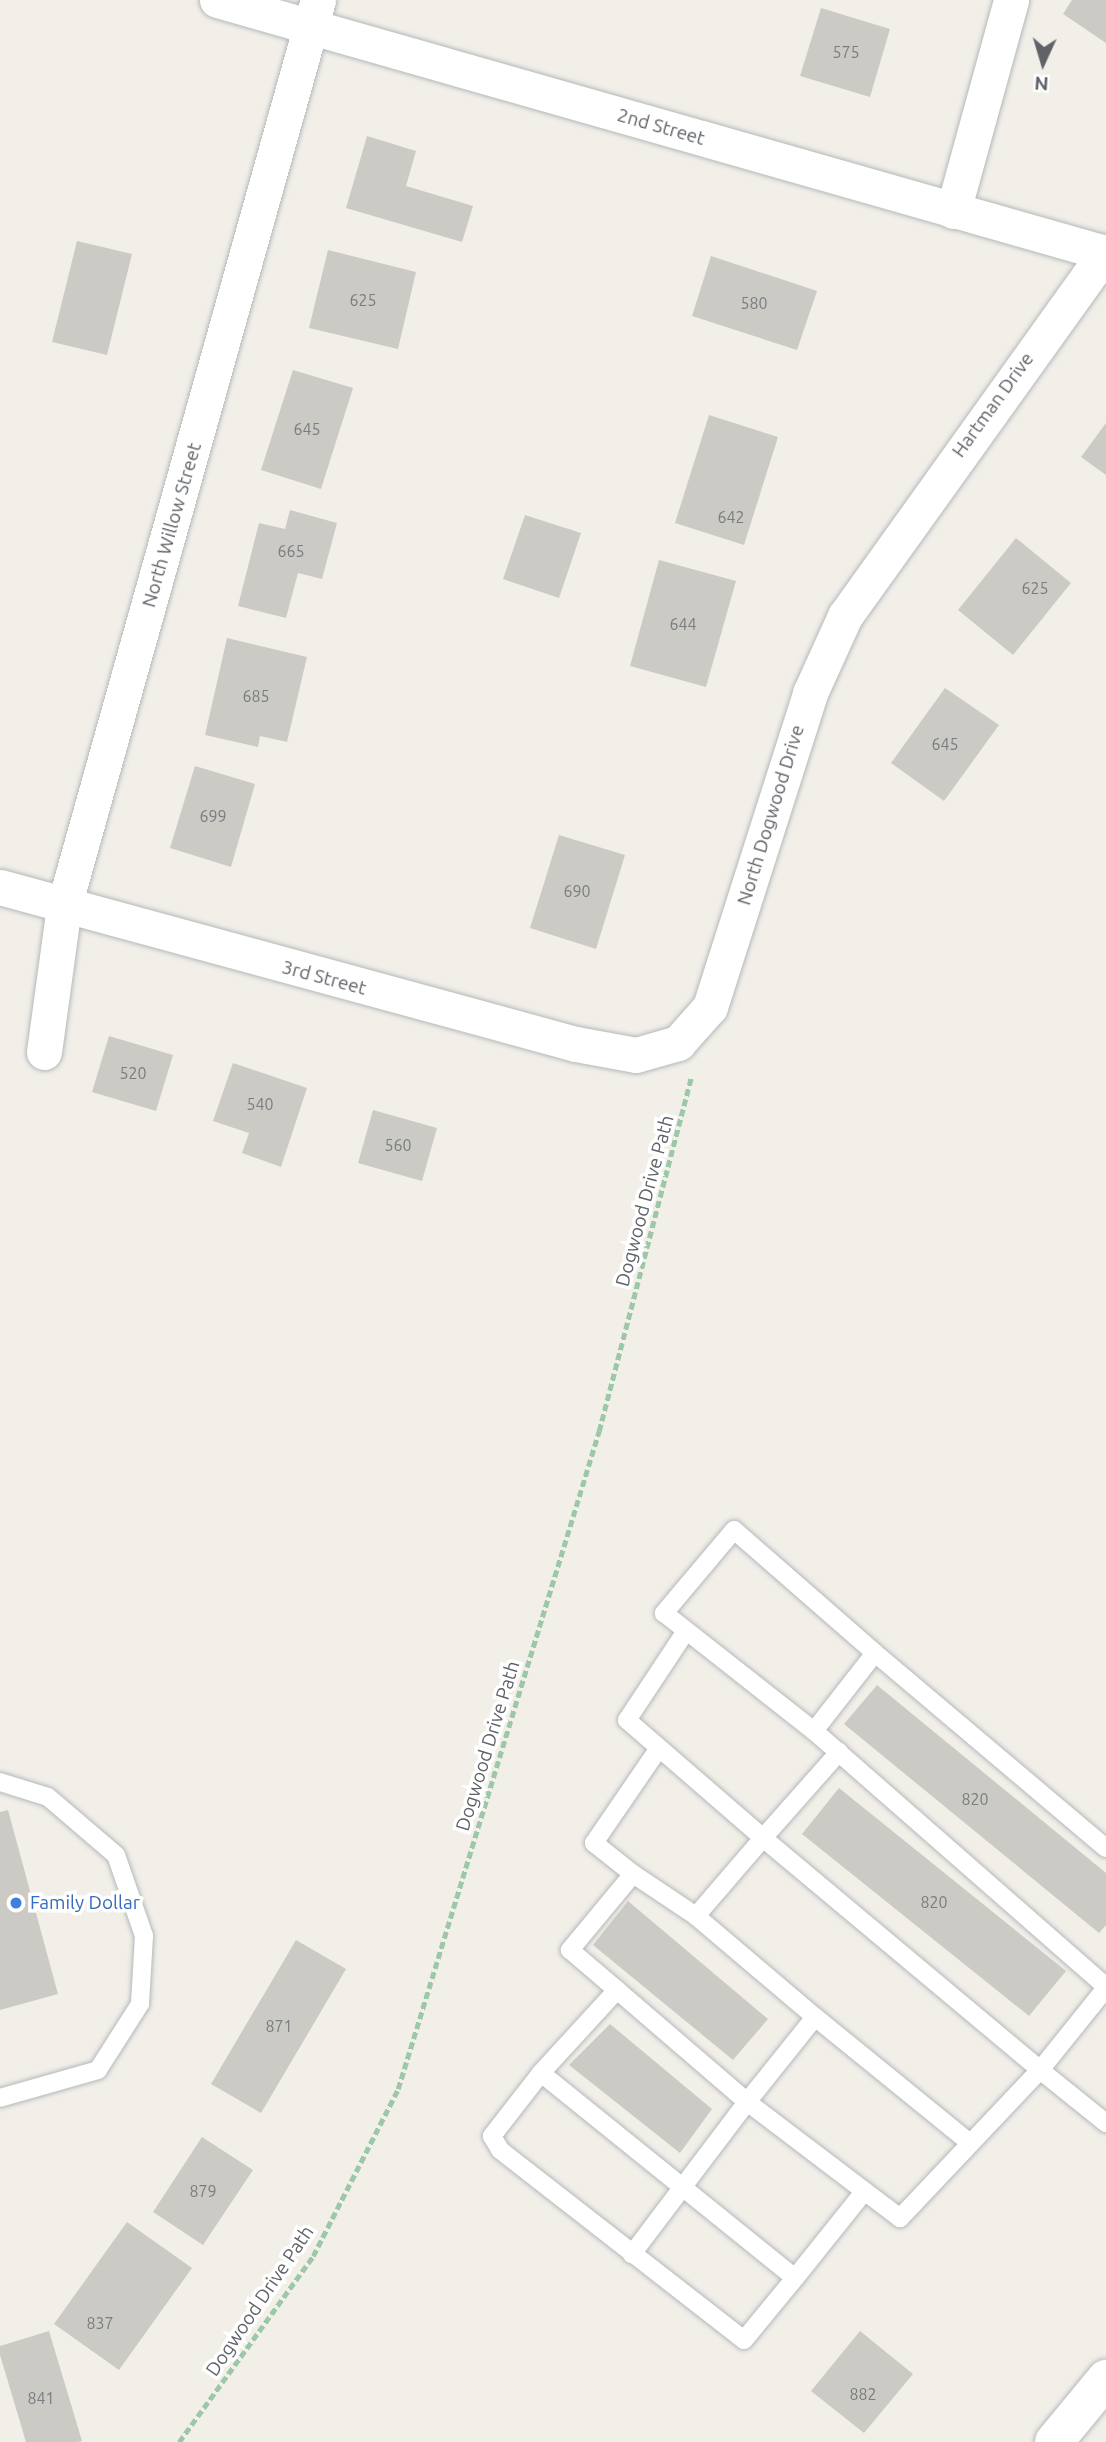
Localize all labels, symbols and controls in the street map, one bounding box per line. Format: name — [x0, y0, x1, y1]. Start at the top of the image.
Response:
north arrow — [1008, 28, 1078, 98]
house number: 575 — [832, 42, 860, 62]
text: N — [1034, 72, 1049, 95]
street label: 2nd Street — [615, 104, 707, 150]
house number: 625 — [349, 290, 377, 310]
house number: 580 — [740, 293, 768, 313]
street label: Hartman Drive — [947, 348, 1039, 462]
house number: 645 — [293, 419, 321, 439]
street label: North Willow Street — [138, 440, 206, 610]
house number: 642 — [717, 507, 745, 527]
house number: 665 — [277, 541, 305, 561]
house number: 625 — [1021, 578, 1049, 598]
house number: 644 — [669, 614, 697, 634]
house number: 685 — [242, 686, 270, 706]
street label: North Dogwood Drive — [733, 722, 809, 908]
house number: 645 — [931, 734, 959, 754]
house number: 699 — [199, 806, 227, 826]
house number: 690 — [563, 881, 591, 901]
street label: 3rd Street — [279, 956, 369, 1000]
house number: 520 — [119, 1063, 147, 1083]
house number: 540 — [246, 1094, 274, 1114]
street label: Dogwood Drive Path — [611, 1113, 679, 1289]
house number: 560 — [384, 1135, 412, 1155]
street label: Dogwood Drive Path — [451, 1658, 525, 1834]
house number: 820 — [961, 1789, 989, 1809]
place label: Family Dollar — [30, 1892, 140, 1914]
house number: 820 — [920, 1892, 948, 1912]
marker: Family Dollar — [8, 1895, 24, 1911]
house number: 871 — [265, 2016, 293, 2036]
house number: 879 — [189, 2181, 217, 2201]
street label: Dogwood Drive Path — [201, 2222, 319, 2380]
house number: 837 — [86, 2313, 114, 2333]
house number: 882 — [849, 2384, 877, 2404]
house number: 841 — [27, 2388, 55, 2408]

